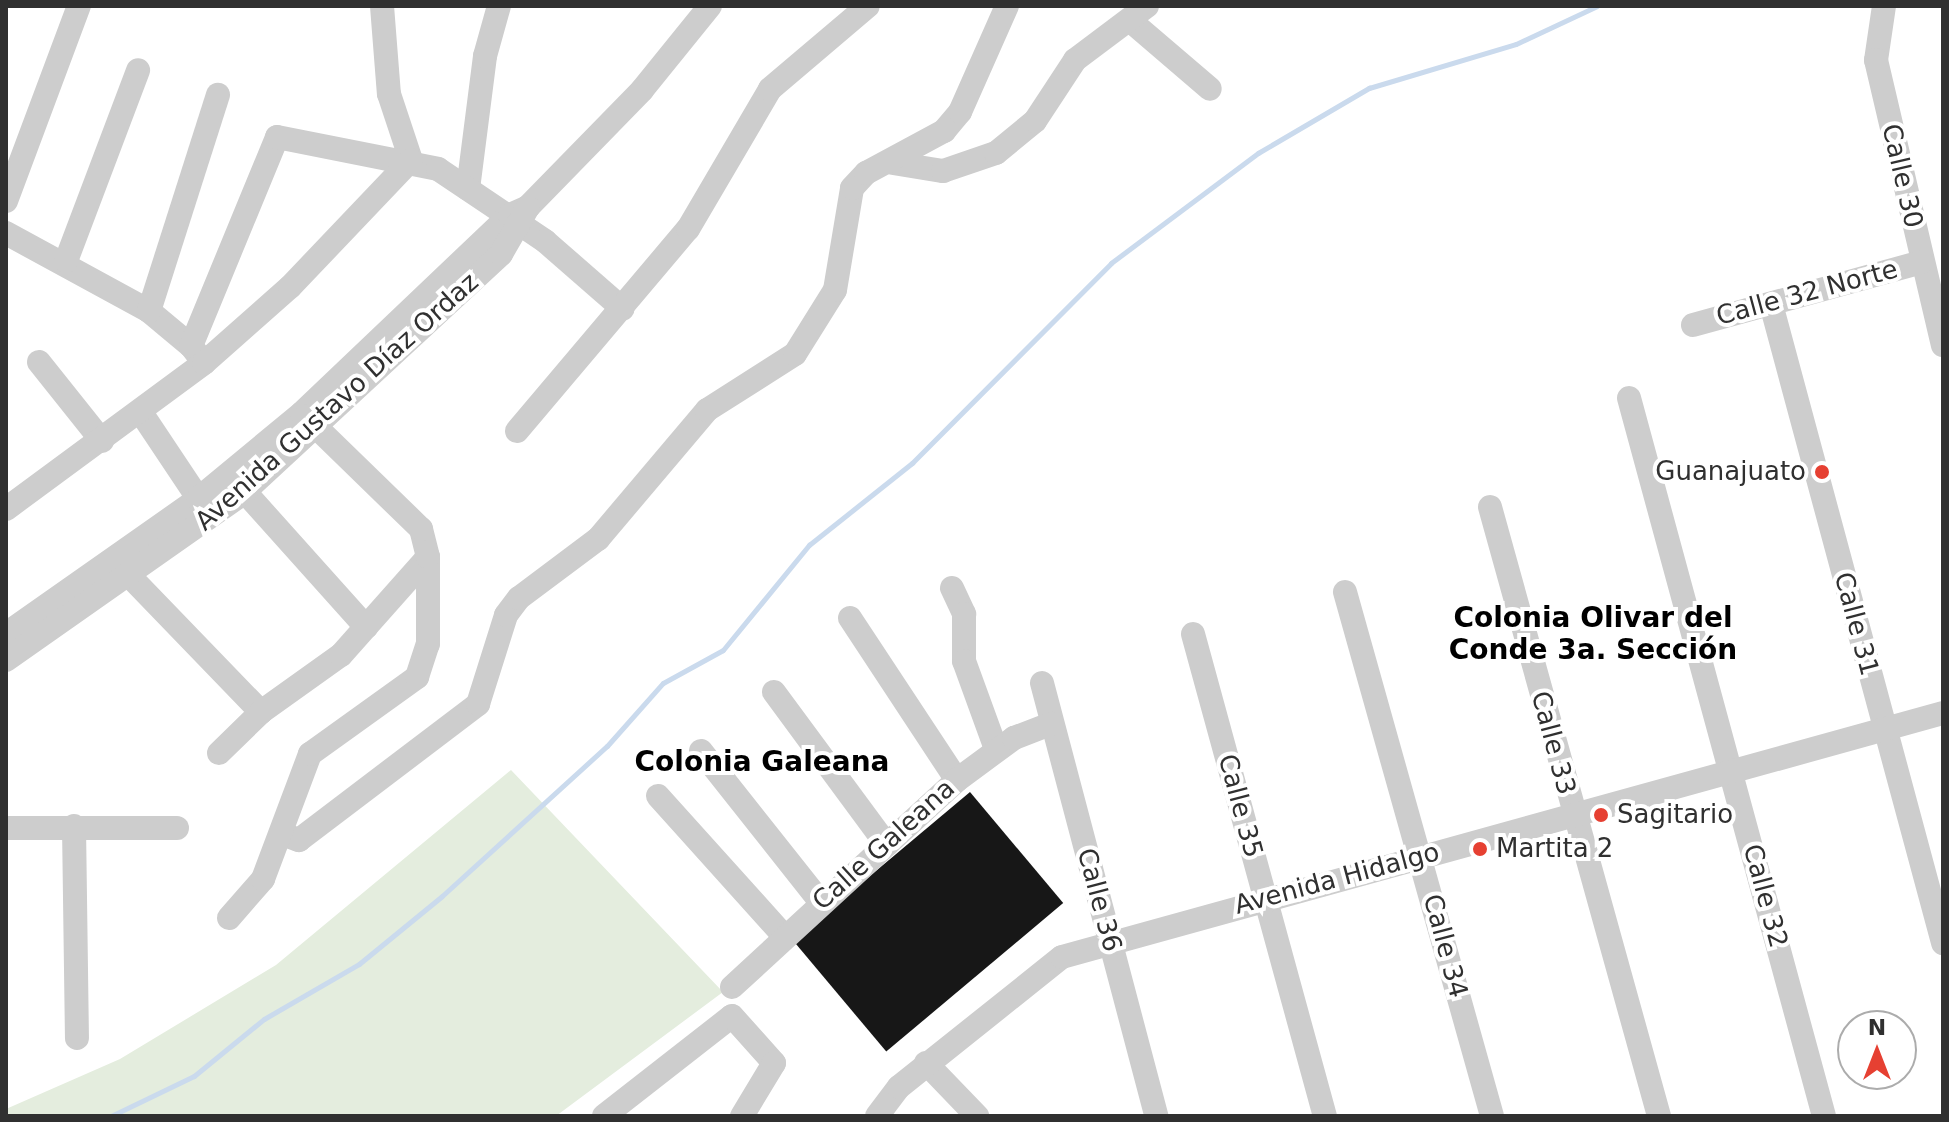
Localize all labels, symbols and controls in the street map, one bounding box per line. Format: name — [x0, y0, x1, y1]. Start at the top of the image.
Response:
street label: Calle 30 — [1875, 121, 1929, 231]
street label: Calle 32 Norte — [1713, 254, 1901, 332]
street label: Avenida Gustavo Díaz Ordaz — [189, 267, 485, 537]
place label: Guanajuato — [1655, 456, 1806, 488]
marker: Guanajuato — [1813, 463, 1831, 481]
street label: Calle 31 — [1827, 569, 1885, 679]
district label: Colonia Olivar del Conde 3a. Sección — [1449, 601, 1737, 667]
street label: Calle 33 — [1524, 688, 1582, 798]
district label: Colonia Galeana — [635, 745, 889, 779]
street label: Calle 35 — [1211, 751, 1269, 861]
street label: Calle Galeana — [807, 773, 961, 917]
place label: Sagitario — [1617, 799, 1733, 831]
marker: Sagitario — [1592, 806, 1610, 824]
place label: Martita 2 — [1496, 833, 1613, 865]
street label: Avenida Hidalgo — [1231, 837, 1443, 921]
marker: Martita 2 — [1471, 840, 1489, 858]
street label: Calle 32 — [1736, 841, 1794, 951]
street label: Calle 36 — [1070, 845, 1128, 955]
street label: Calle 34 — [1416, 891, 1474, 1001]
north arrow — [1837, 1010, 1917, 1090]
text: N — [1868, 1015, 1886, 1040]

